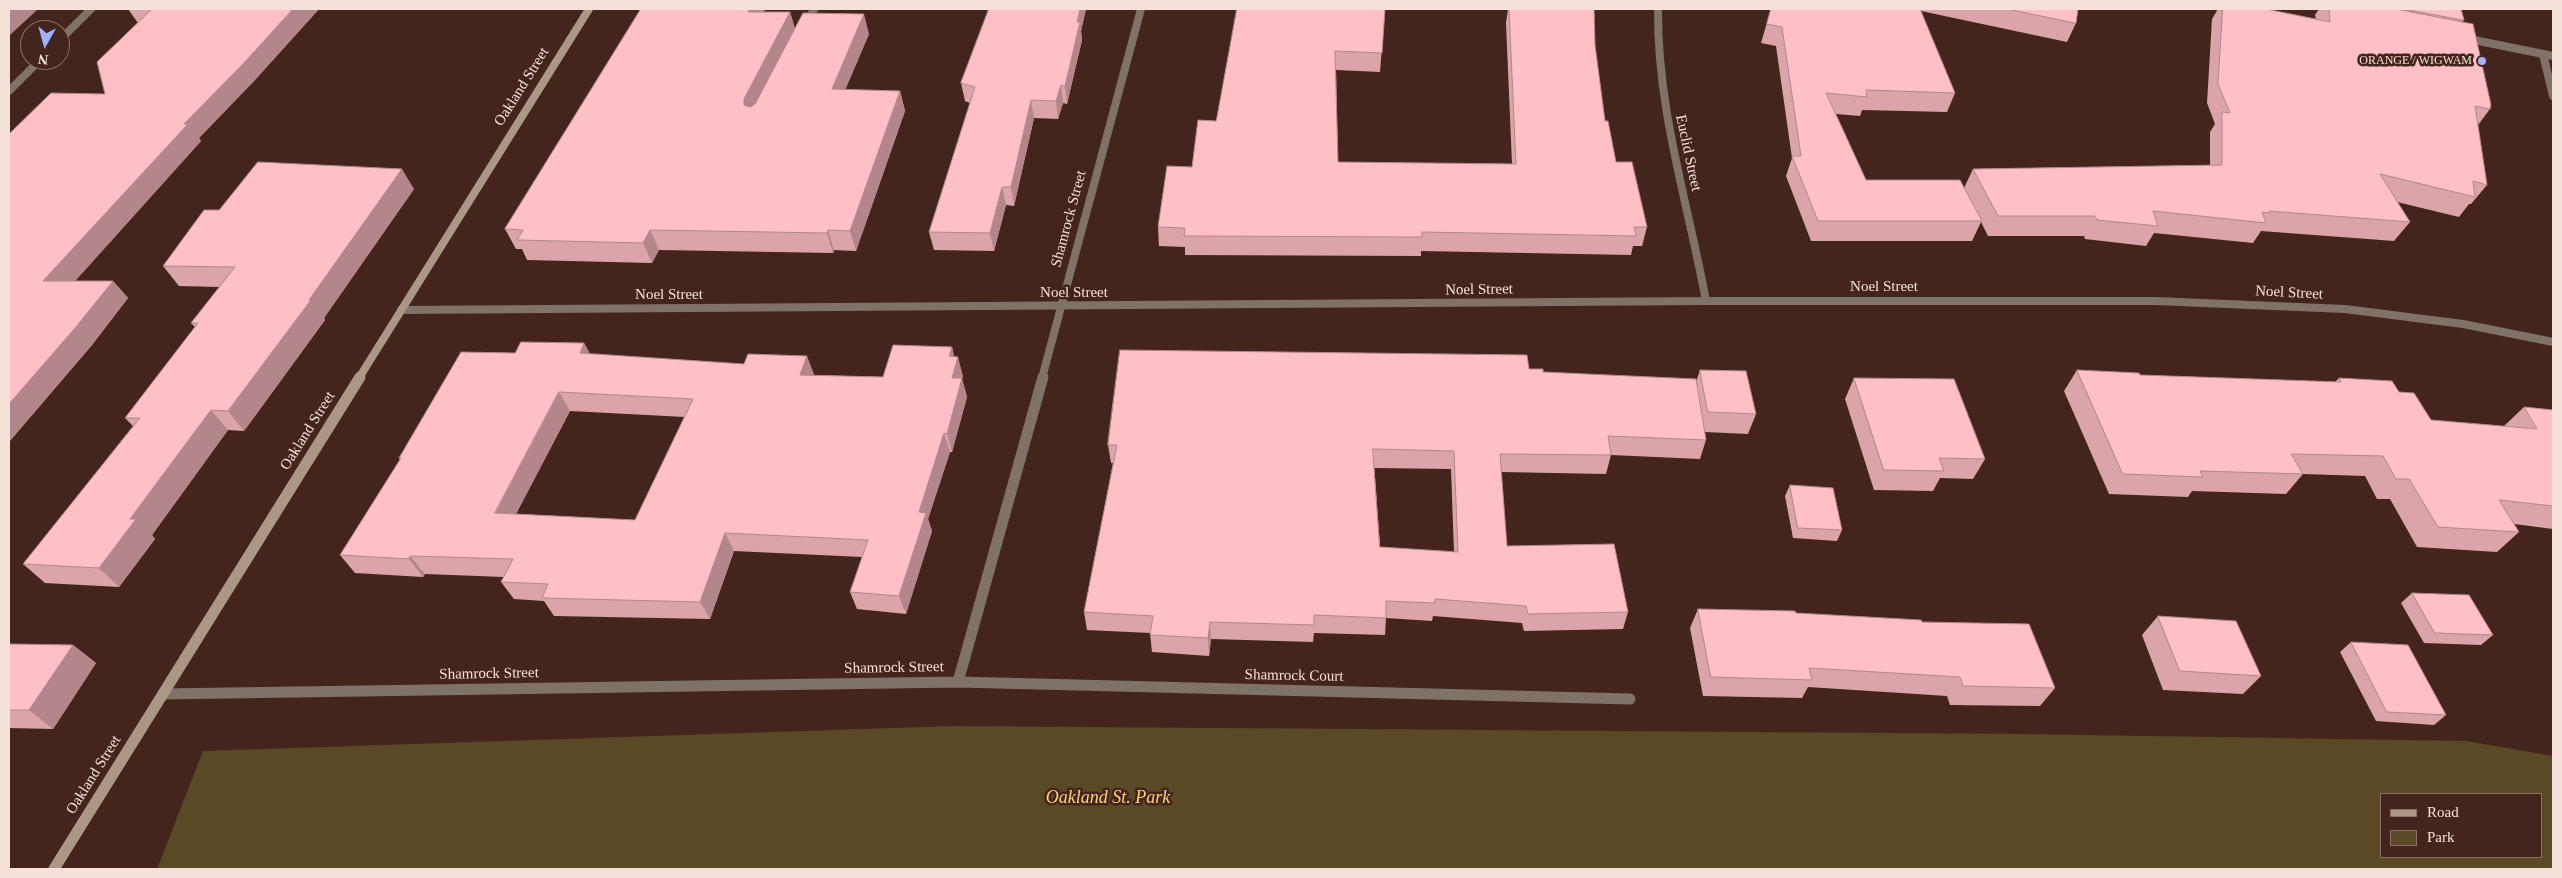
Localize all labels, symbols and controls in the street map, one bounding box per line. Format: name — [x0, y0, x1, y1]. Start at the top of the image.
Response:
north arrow — [20, 20, 70, 70]
street label: Oakland Street — [491, 44, 553, 130]
text: N — [37, 51, 49, 67]
place label: ORANGE / WIGWAM — [2359, 54, 2472, 68]
marker: ORANGE / WIGWAM — [2476, 55, 2488, 67]
street label: Euclid Street — [1671, 113, 1705, 193]
street label: Shamrock Street — [1047, 169, 1091, 269]
street label: Noel Street — [1850, 278, 1918, 296]
street label: Noel Street — [1445, 280, 1513, 300]
street label: Noel Street — [2255, 282, 2323, 304]
street label: Noel Street — [1040, 284, 1108, 302]
street label: Noel Street — [635, 286, 703, 304]
street label: Oakland Street — [277, 388, 339, 474]
street label: Shamrock Street — [844, 658, 944, 678]
street label: Shamrock Street — [439, 664, 539, 684]
street label: Shamrock Court — [1244, 666, 1344, 686]
street label: Oakland Street — [63, 732, 125, 818]
park label: Oakland St. Park — [1046, 787, 1170, 809]
legend — [2380, 793, 2542, 858]
text: Road — [2427, 804, 2459, 820]
text: Park — [2427, 829, 2455, 845]

